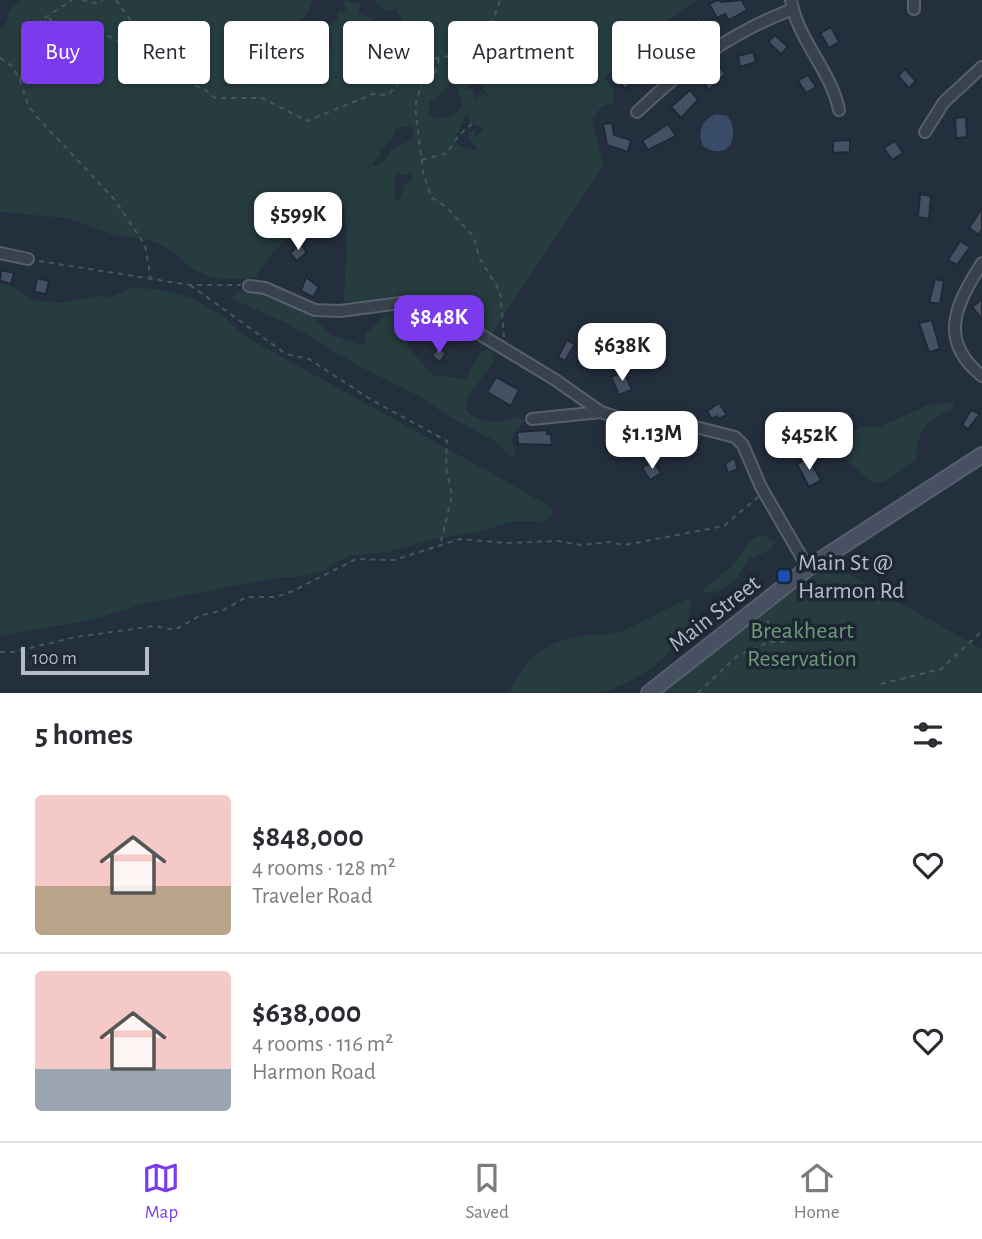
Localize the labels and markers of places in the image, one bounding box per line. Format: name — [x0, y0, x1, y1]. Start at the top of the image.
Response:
pin: $599K — [249, 192, 347, 252]
pin: $848K — [390, 296, 488, 355]
pin: $638K — [573, 324, 671, 383]
pin: $1.13M — [595, 412, 709, 471]
pin: $452K — [760, 412, 858, 472]
place label: Main St @ Harmon Rd — [798, 551, 905, 603]
marker: Main St @ Harmon Rd — [776, 568, 792, 584]

